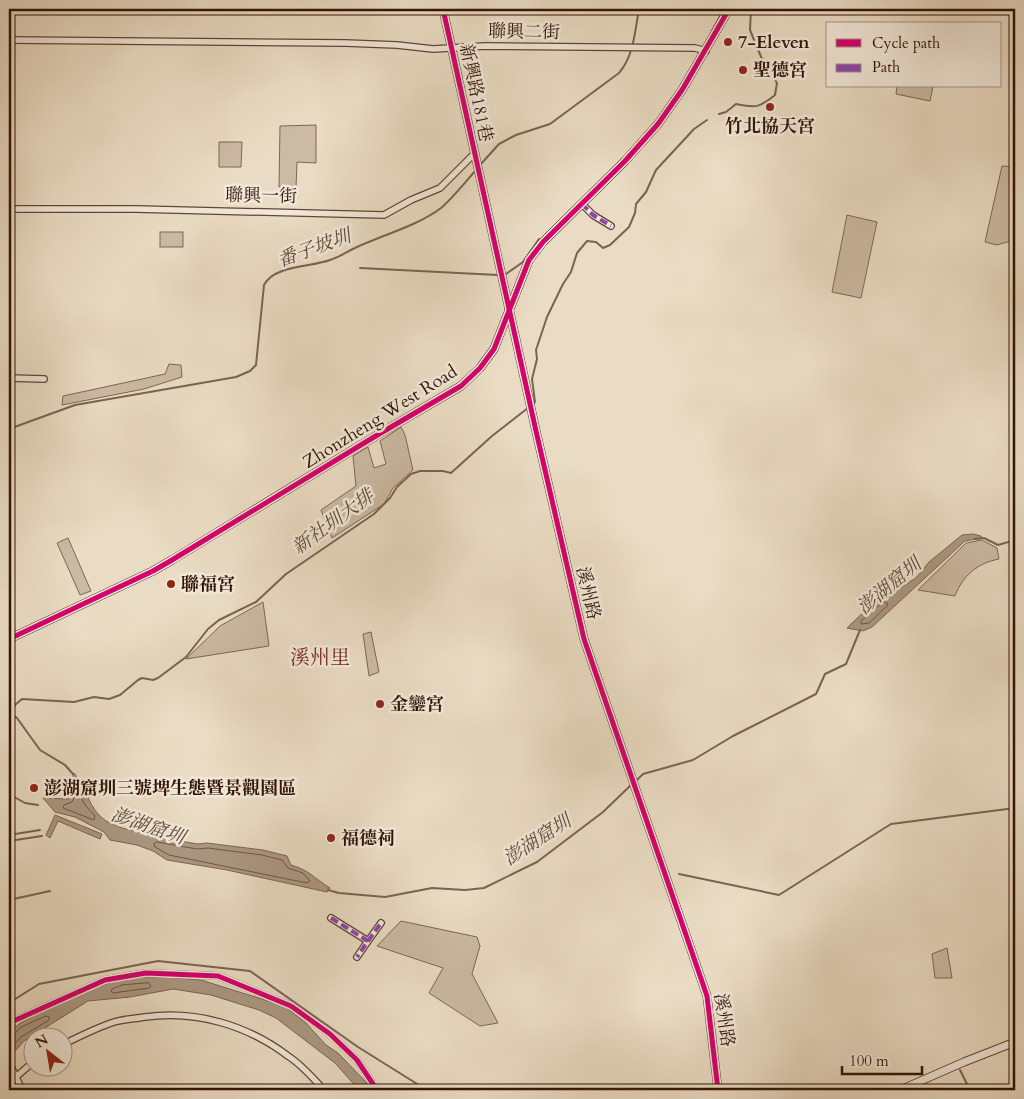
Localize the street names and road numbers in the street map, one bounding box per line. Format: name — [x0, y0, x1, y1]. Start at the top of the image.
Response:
street label: 聯興二街 — [488, 19, 560, 45]
street label: 新興路181巷 — [453, 42, 499, 144]
street label: 聯興一街 — [225, 183, 297, 209]
street label: Zhonzheng West Road — [298, 359, 462, 475]
street label: 溪州路 — [570, 564, 606, 622]
street label: 溪州路 — [708, 992, 740, 1048]

